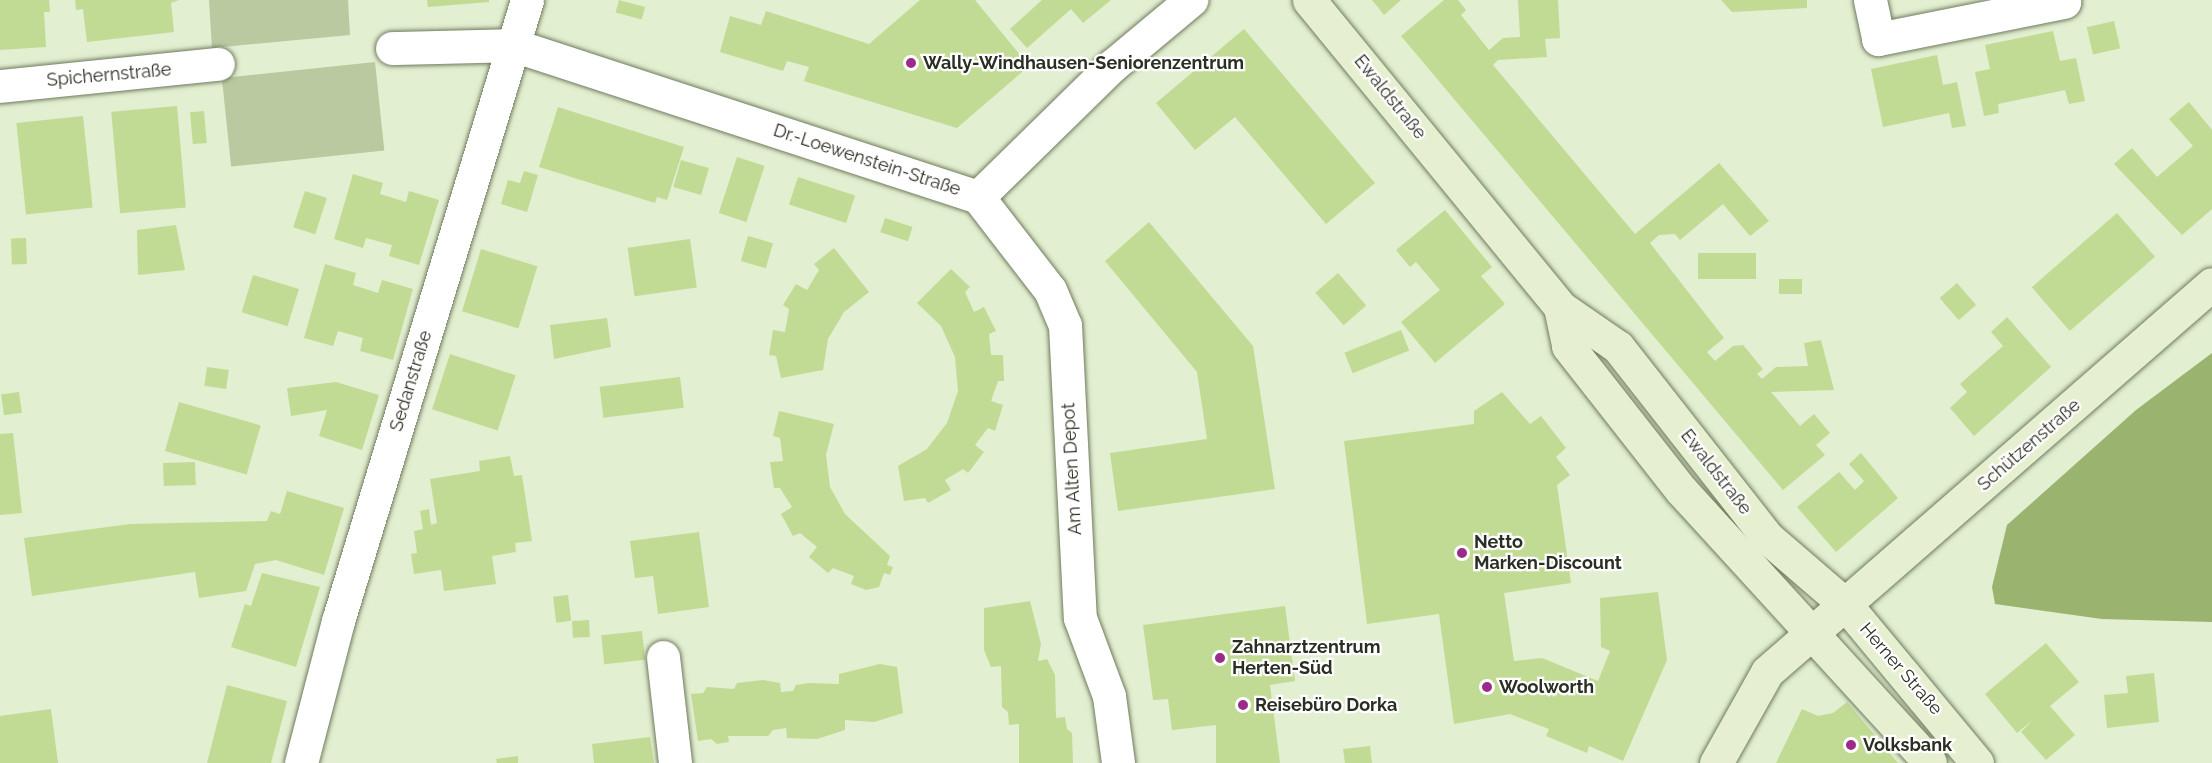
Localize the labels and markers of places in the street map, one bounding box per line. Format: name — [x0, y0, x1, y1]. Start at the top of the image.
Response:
place label: Wally-Windhausen-Seniorenzentrum — [923, 52, 1244, 74]
marker: Wally-Windhausen-Seniorenzentrum — [904, 56, 918, 70]
place label: Netto Marken-Discount — [1474, 532, 1622, 574]
marker: Netto Marken-Discount — [1455, 546, 1469, 560]
place label: Zahnarztzentrum Herten-Süd — [1232, 637, 1380, 680]
marker: Zahnarztzentrum Herten-Süd — [1213, 651, 1227, 665]
place label: Woolworth — [1499, 676, 1594, 698]
marker: Woolworth — [1480, 680, 1494, 694]
place label: Reisebüro Dorka — [1255, 694, 1397, 716]
marker: Reisebüro Dorka — [1236, 698, 1250, 712]
place label: Volksbank — [1863, 734, 1952, 756]
marker: Volksbank — [1844, 738, 1858, 752]

